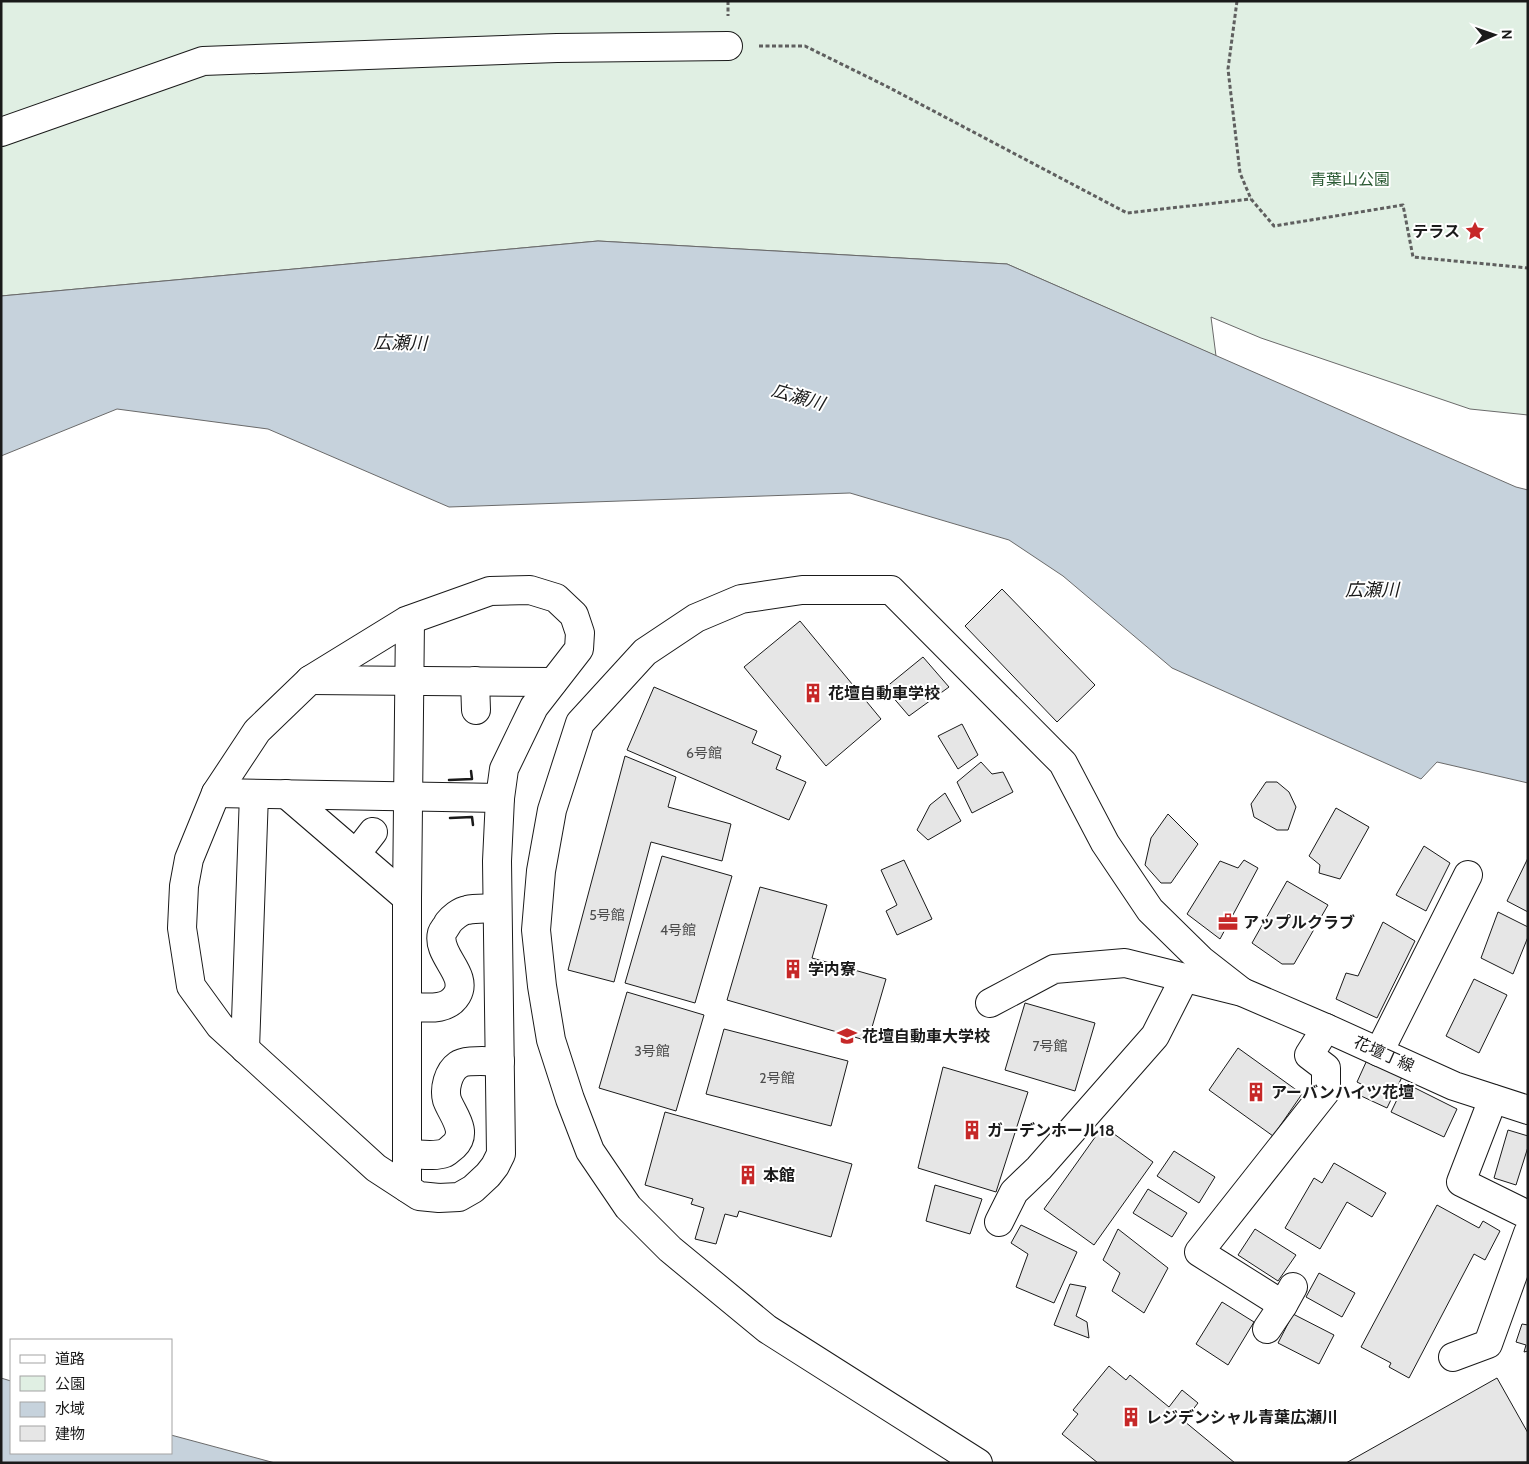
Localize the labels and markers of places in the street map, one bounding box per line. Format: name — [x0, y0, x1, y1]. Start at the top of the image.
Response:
place icon: テラス — [1464, 220, 1486, 242]
place label: テラス — [1412, 222, 1460, 241]
building icon: 花壇自動車学校 — [802, 682, 824, 704]
place label: 花壇自動車学校 — [828, 684, 940, 703]
office icon: アップルクラブ — [1217, 911, 1239, 933]
place label: アップルクラブ — [1243, 913, 1355, 932]
building icon: 学内寮 — [782, 958, 804, 980]
place label: 学内寮 — [808, 960, 856, 979]
school or university icon: 花壇自動車大学校 — [836, 1025, 858, 1047]
place label: 花壇自動車大学校 — [862, 1027, 990, 1046]
building icon: アーバンハイツ花壇 — [1245, 1081, 1267, 1103]
place label: アーバンハイツ花壇 — [1271, 1083, 1414, 1102]
building icon: ガーデンホール18 — [961, 1119, 983, 1141]
place label: ガーデンホール18 — [987, 1121, 1115, 1140]
building icon: 本館 — [737, 1164, 759, 1186]
place label: 本館 — [763, 1166, 795, 1185]
building icon: レジデンシャル青葉広瀬川 — [1120, 1406, 1142, 1428]
place label: レジデンシャル青葉広瀬川 — [1146, 1408, 1338, 1427]

